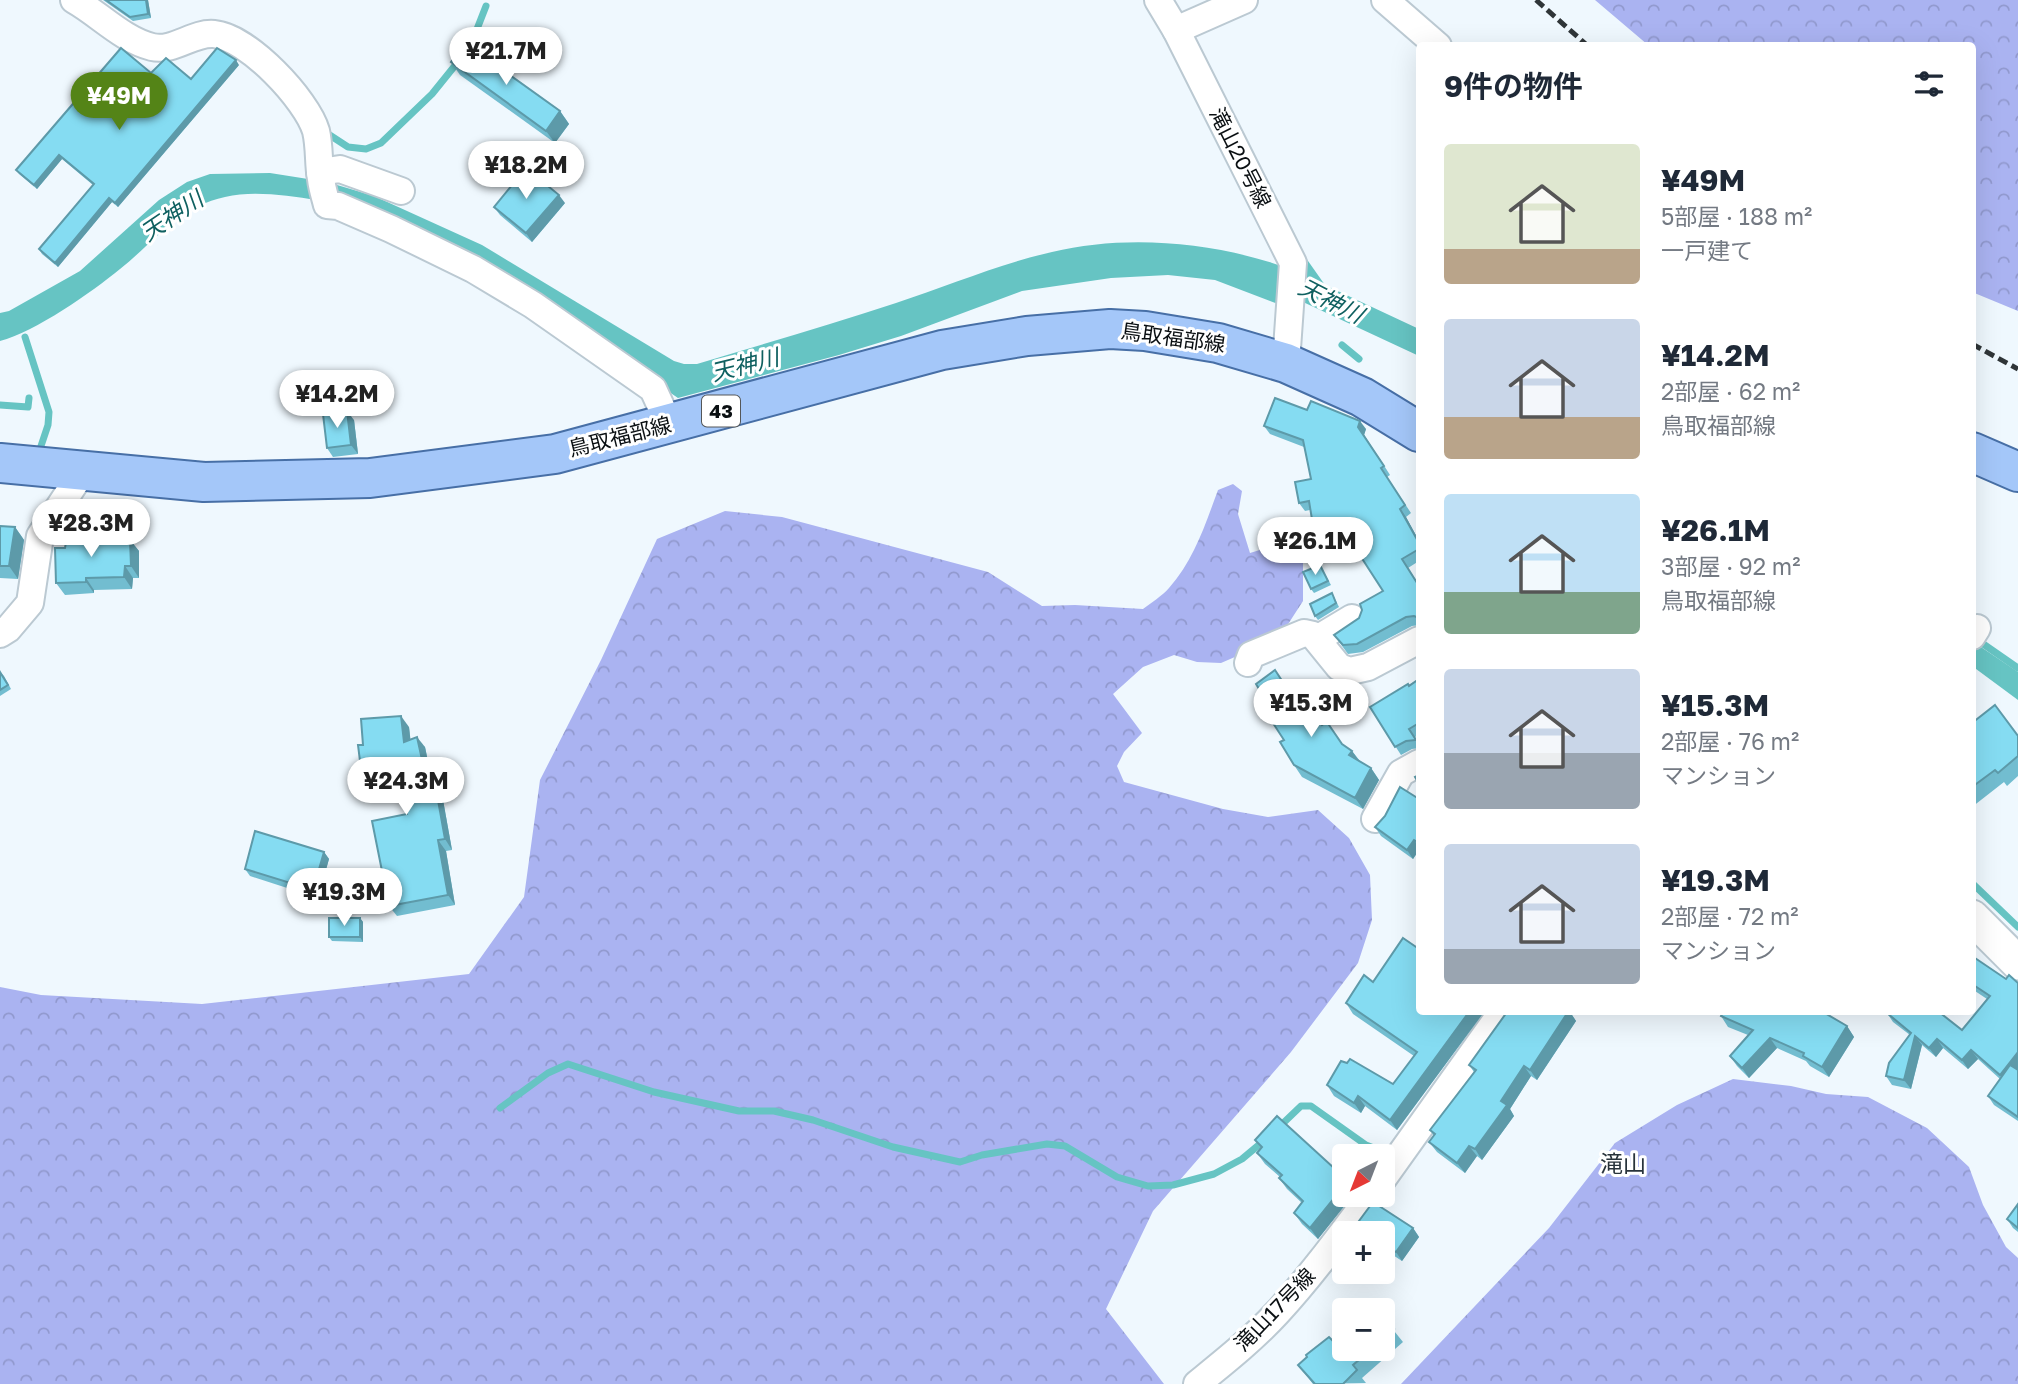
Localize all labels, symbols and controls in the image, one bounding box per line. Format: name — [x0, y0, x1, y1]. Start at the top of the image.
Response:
pin: ¥21.7M — [449, 28, 563, 87]
text: ¥21.7M — [465, 36, 547, 64]
icon: filters — [1910, 65, 1948, 103]
text: 9件の物件 — [1444, 68, 1583, 104]
pin: ¥49M — [78, 72, 160, 132]
text: ¥49M — [87, 81, 151, 109]
street label: 滝山20号線 — [1205, 103, 1277, 212]
pin: ¥18.2M — [469, 142, 583, 201]
text: ¥18.2M — [484, 150, 568, 178]
text: ¥49M — [1661, 162, 1745, 198]
icon: home — [1500, 172, 1584, 256]
water label: 天神川 — [135, 183, 210, 246]
text: 5部屋 · 188 m² — [1661, 202, 1812, 230]
text: 一戸建て — [1661, 236, 1753, 264]
water label: 天神川 — [1294, 272, 1371, 330]
street label: 鳥取福部線 — [1119, 317, 1227, 357]
text: ¥14.2M — [1661, 337, 1770, 373]
water label: 天神川 — [708, 341, 785, 386]
icon: home — [1500, 347, 1584, 431]
pin: ¥14.2M — [280, 370, 394, 430]
text: 2部屋 · 62 m² — [1661, 377, 1800, 405]
text: ¥14.2M — [295, 379, 379, 407]
road number: 43 — [702, 396, 740, 426]
street label: 鳥取福部線 — [566, 411, 674, 461]
text: 鳥取福部線 — [1661, 411, 1776, 439]
pin: ¥28.3M — [34, 500, 148, 559]
text: ¥28.3M — [48, 508, 134, 536]
text: ¥26.1M — [1661, 512, 1770, 548]
pin: ¥26.1M — [1258, 518, 1372, 577]
icon: home — [1500, 522, 1584, 606]
text: ¥26.1M — [1273, 526, 1357, 554]
text: 3部屋 · 92 m² — [1661, 552, 1801, 580]
text: 鳥取福部線 — [1661, 586, 1776, 614]
pin: ¥15.3M — [1254, 680, 1368, 739]
text: ¥15.3M — [1661, 687, 1769, 723]
text: ¥15.3M — [1270, 688, 1352, 716]
icon: home — [1500, 697, 1584, 781]
text: 2部屋 · 76 m² — [1661, 727, 1799, 755]
pin: ¥24.3M — [349, 758, 463, 817]
text: マンション — [1661, 761, 1776, 789]
text: ¥24.3M — [363, 766, 449, 794]
text: ¥19.3M — [1661, 862, 1770, 898]
pin: ¥19.3M — [287, 869, 401, 928]
icon: home — [1500, 872, 1584, 956]
text: ¥19.3M — [302, 877, 386, 905]
text: 2部屋 · 72 m² — [1661, 902, 1799, 930]
text: マンション — [1661, 936, 1776, 964]
north arrow — [1332, 1144, 1395, 1208]
map controls — [1332, 1144, 1395, 1361]
district label: 滝山 — [1600, 1149, 1646, 1177]
button: + — [1332, 1221, 1395, 1284]
street label: 滝山17号線 — [1228, 1262, 1320, 1356]
button: − — [1332, 1298, 1395, 1361]

